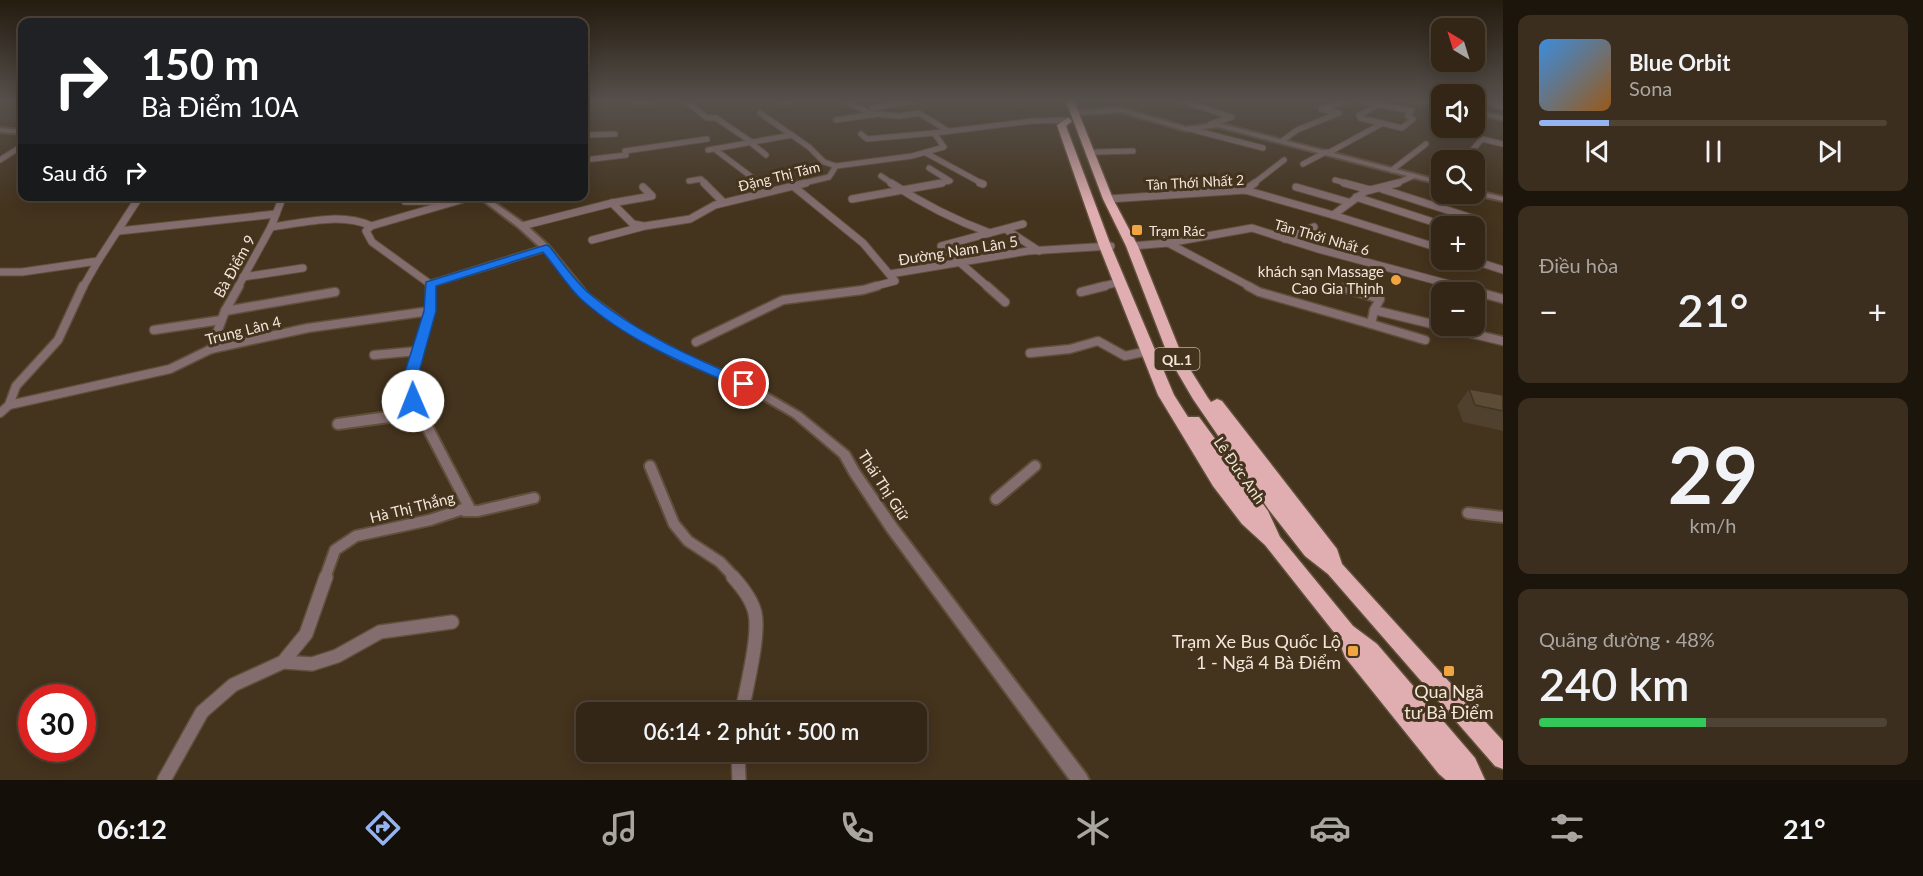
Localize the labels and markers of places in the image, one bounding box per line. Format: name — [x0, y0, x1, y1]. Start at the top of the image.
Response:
place label: Trạm Rác — [1149, 222, 1205, 239]
marker: Trạm Rác — [1130, 223, 1144, 237]
place label: khách sạn Massage Cao Gia Thịnh — [1258, 262, 1384, 297]
marker: khách sạn Massage Cao Gia Thịnh — [1389, 273, 1403, 287]
pin — [718, 358, 769, 409]
place label: Trạm Xe Bus Quốc Lộ 1 - Ngã 4 Bà Điểm — [1172, 630, 1341, 673]
marker: Trạm Xe Bus Quốc Lộ 1 - Ngã 4 Bà Điểm — [1346, 644, 1360, 658]
marker: Qua Ngã tư Bà Điểm — [1442, 664, 1456, 678]
place label: Qua Ngã tư Bà Điểm — [1404, 680, 1494, 723]

